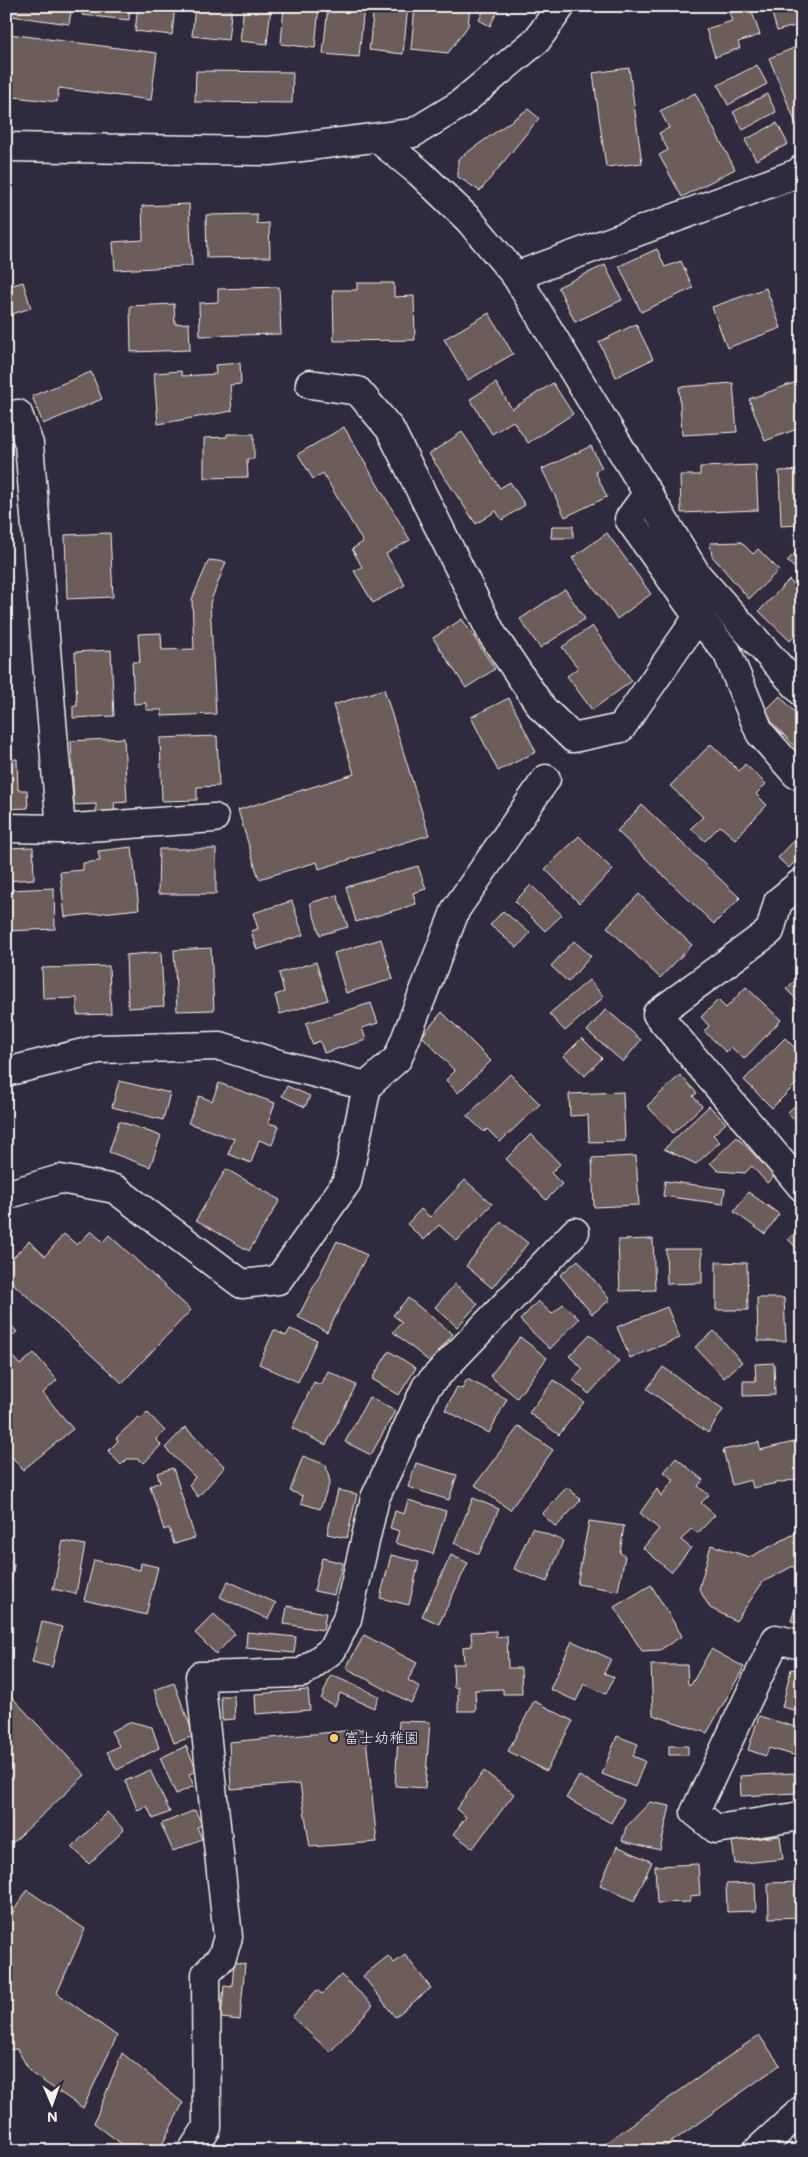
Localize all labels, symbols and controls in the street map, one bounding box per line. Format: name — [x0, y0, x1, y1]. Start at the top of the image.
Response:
place label: 富士幼稚園 — [344, 1727, 419, 1747]
marker: 富士幼稚園 — [328, 1732, 340, 1744]
north arrow — [28, 2080, 78, 2130]
text: N — [47, 2108, 58, 2127]

